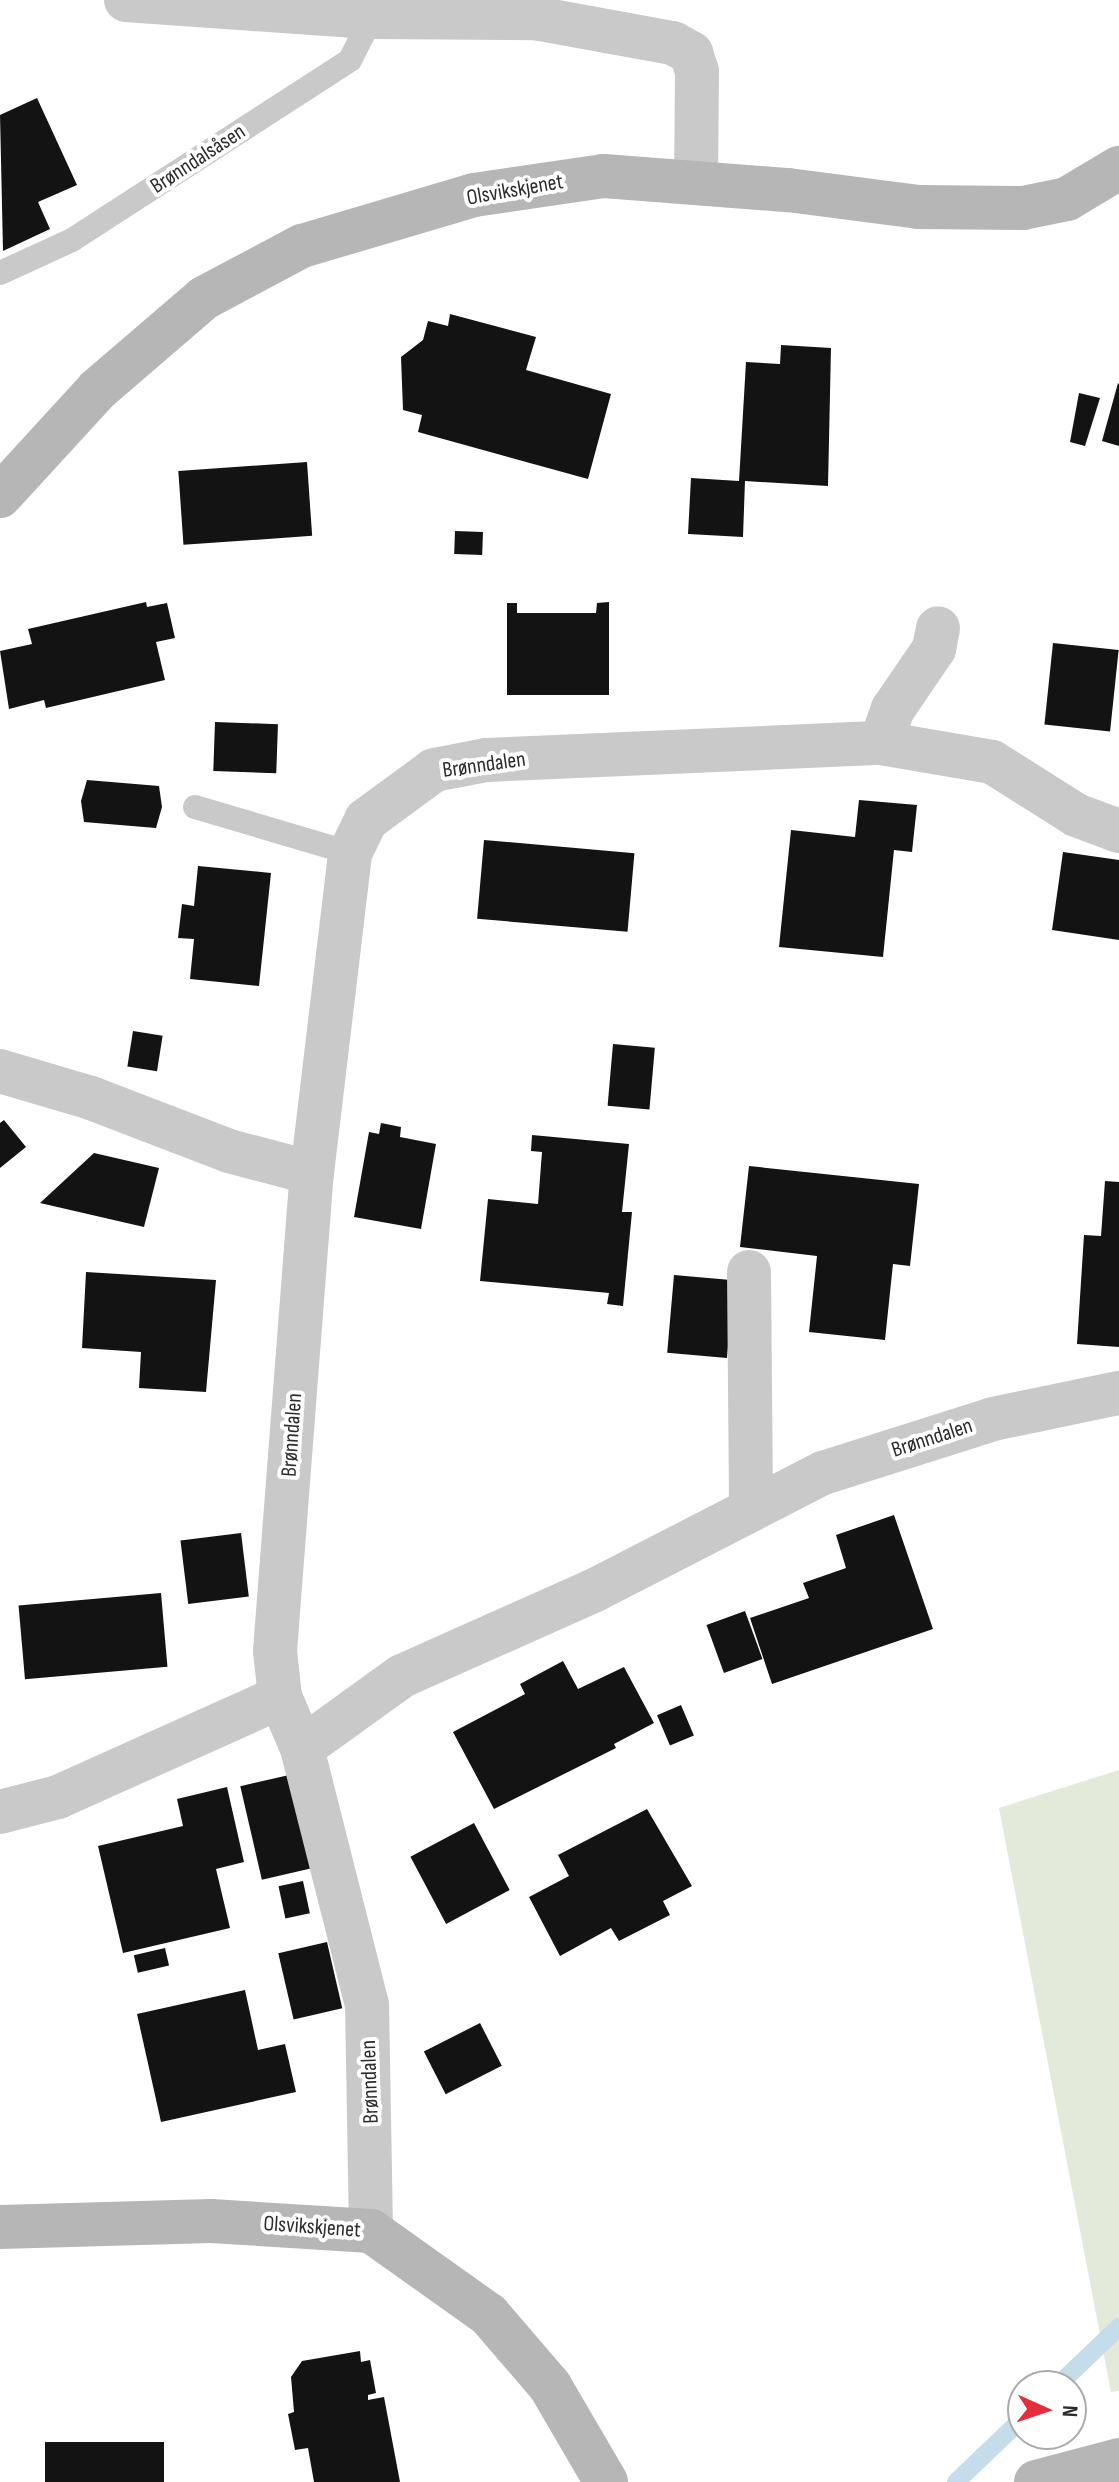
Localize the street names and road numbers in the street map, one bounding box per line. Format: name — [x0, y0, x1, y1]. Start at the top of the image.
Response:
street label: Brønndalsåsen — [146, 119, 250, 199]
street label: Olsvikskjenet — [465, 169, 565, 211]
street label: Brønndalen — [441, 746, 527, 784]
street label: Brønndalen — [276, 1392, 308, 1478]
street label: Brønndalen — [888, 1413, 976, 1463]
street label: Brønndalen — [355, 2040, 385, 2124]
street label: Olsvikskjenet — [262, 2210, 362, 2244]

